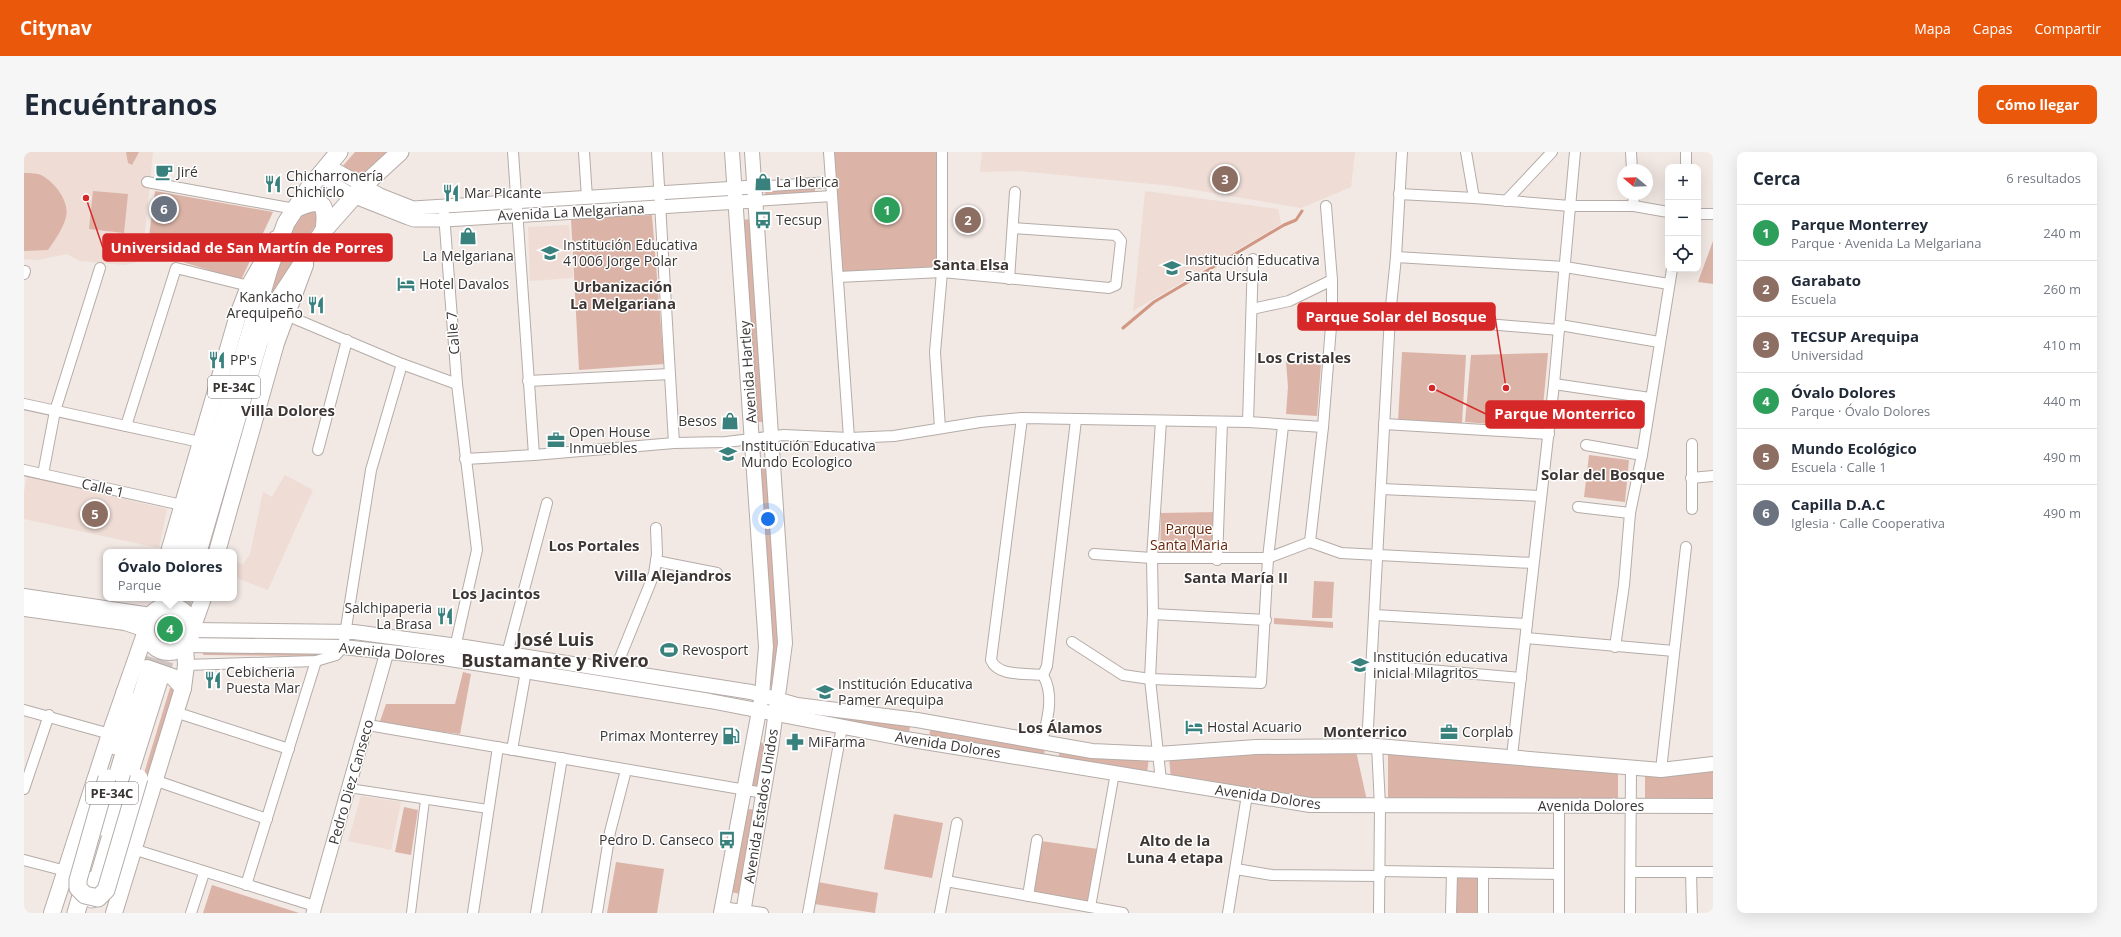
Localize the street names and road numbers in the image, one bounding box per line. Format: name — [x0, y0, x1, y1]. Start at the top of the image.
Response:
street label: Avenida La Melgariana — [497, 198, 645, 225]
street label: Calle 7 — [442, 311, 463, 355]
street label: Avenida Hartley — [734, 319, 761, 424]
road number: PE-34C — [208, 376, 260, 398]
street label: Calle 1 — [80, 473, 126, 502]
street label: Avenida Dolores — [338, 637, 446, 668]
street label: Pedro Diez Canseco — [324, 717, 377, 847]
street label: Avenida Estados Unidos — [739, 727, 782, 885]
street label: Avenida Dolores — [894, 727, 1003, 762]
street label: Avenida Dolores — [1214, 780, 1322, 813]
road number: PE-34C — [86, 782, 138, 804]
street label: Avenida Dolores — [1538, 796, 1645, 815]

